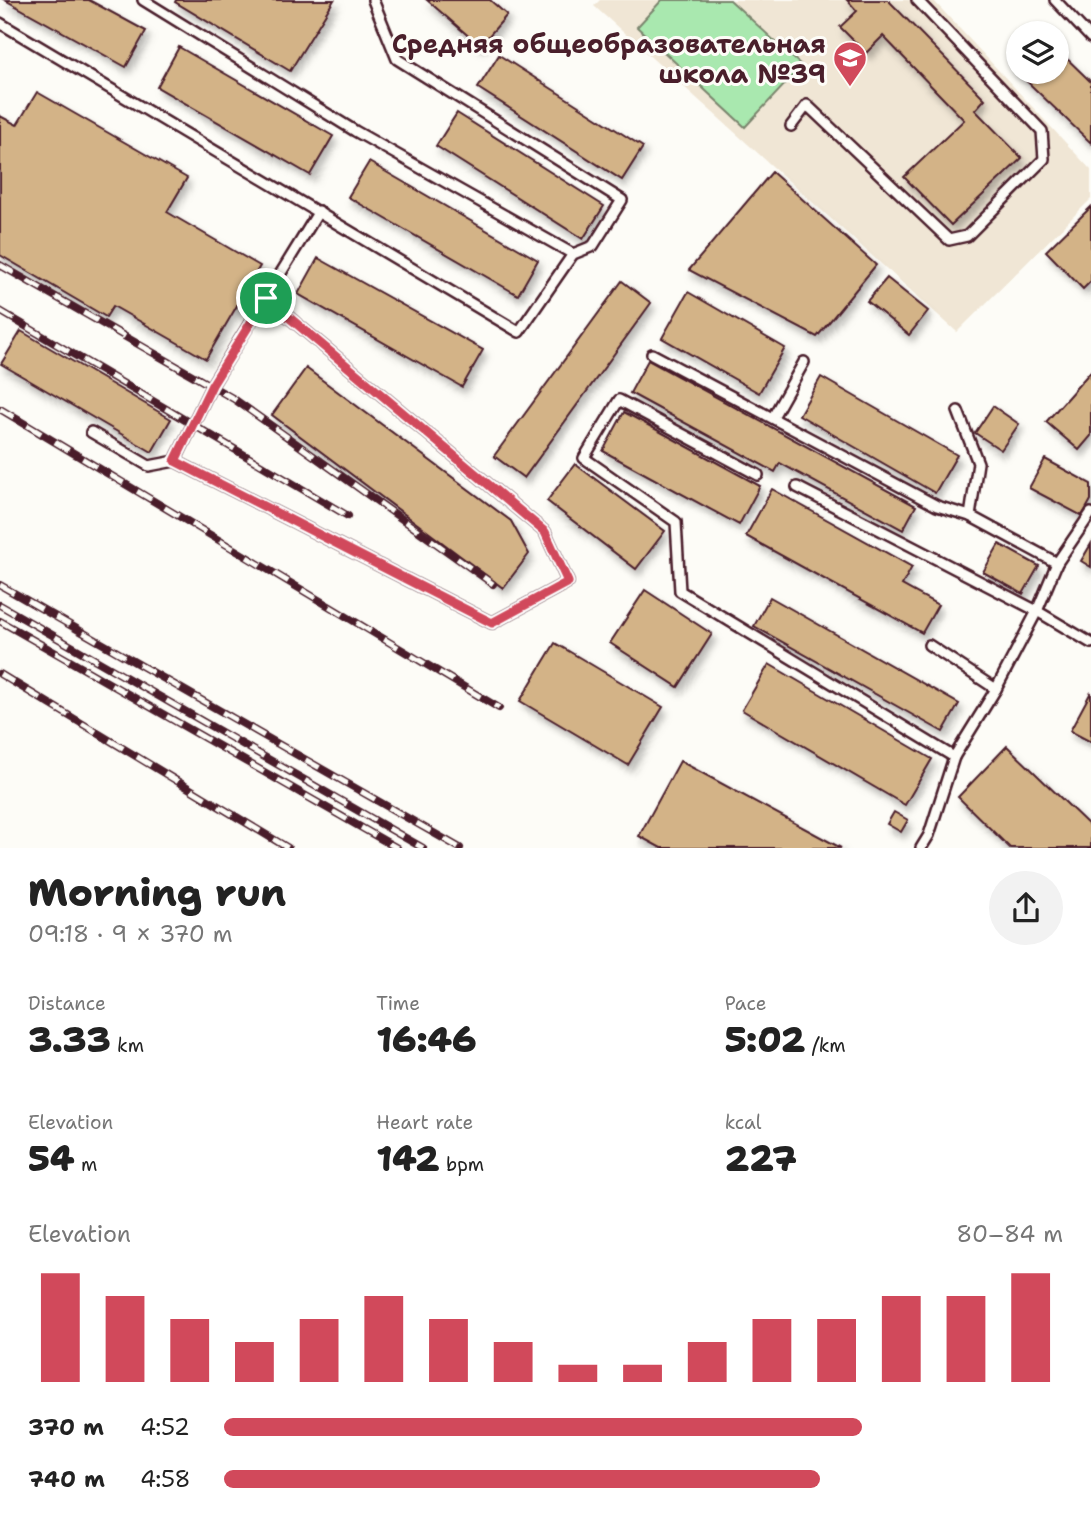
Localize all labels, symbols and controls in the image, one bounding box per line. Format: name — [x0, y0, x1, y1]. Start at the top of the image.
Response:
map controls — [1006, 21, 1069, 84]
button: layers — [1006, 21, 1069, 84]
place label: Средняя общеобразовательная школа №39 — [392, 26, 826, 91]
school or university icon: Средняя общеобразовательная школа №39 — [831, 39, 869, 88]
pin — [236, 268, 296, 328]
icon: arrive — [247, 279, 285, 317]
text: Morning run — [28, 867, 286, 918]
button: share — [989, 871, 1063, 945]
text: 09:18 · 9 × 370 m — [28, 919, 233, 949]
text: Distance — [28, 991, 106, 1016]
text: Time — [376, 991, 420, 1016]
text: Pace — [725, 991, 766, 1016]
text: 3.33 — [28, 1016, 111, 1063]
text: 16:46 — [376, 1016, 477, 1063]
text: 5:02 — [725, 1016, 805, 1063]
text: km — [111, 1033, 144, 1058]
text: /km — [805, 1033, 846, 1058]
text: Elevation — [28, 1110, 113, 1135]
text: Heart rate — [376, 1110, 473, 1135]
text: kcal — [725, 1110, 762, 1135]
text: 54 — [28, 1135, 75, 1182]
text: 142 — [376, 1135, 439, 1182]
text: 227 — [725, 1135, 797, 1182]
text: m — [75, 1152, 97, 1177]
text: bpm — [439, 1152, 484, 1177]
text: Elevation — [28, 1219, 131, 1249]
text: 80–84 m — [956, 1219, 1063, 1249]
text: 370 m — [28, 1412, 104, 1442]
text: 4:52 — [140, 1412, 190, 1442]
text: 740 m — [28, 1464, 105, 1494]
text: 4:58 — [140, 1464, 191, 1494]

